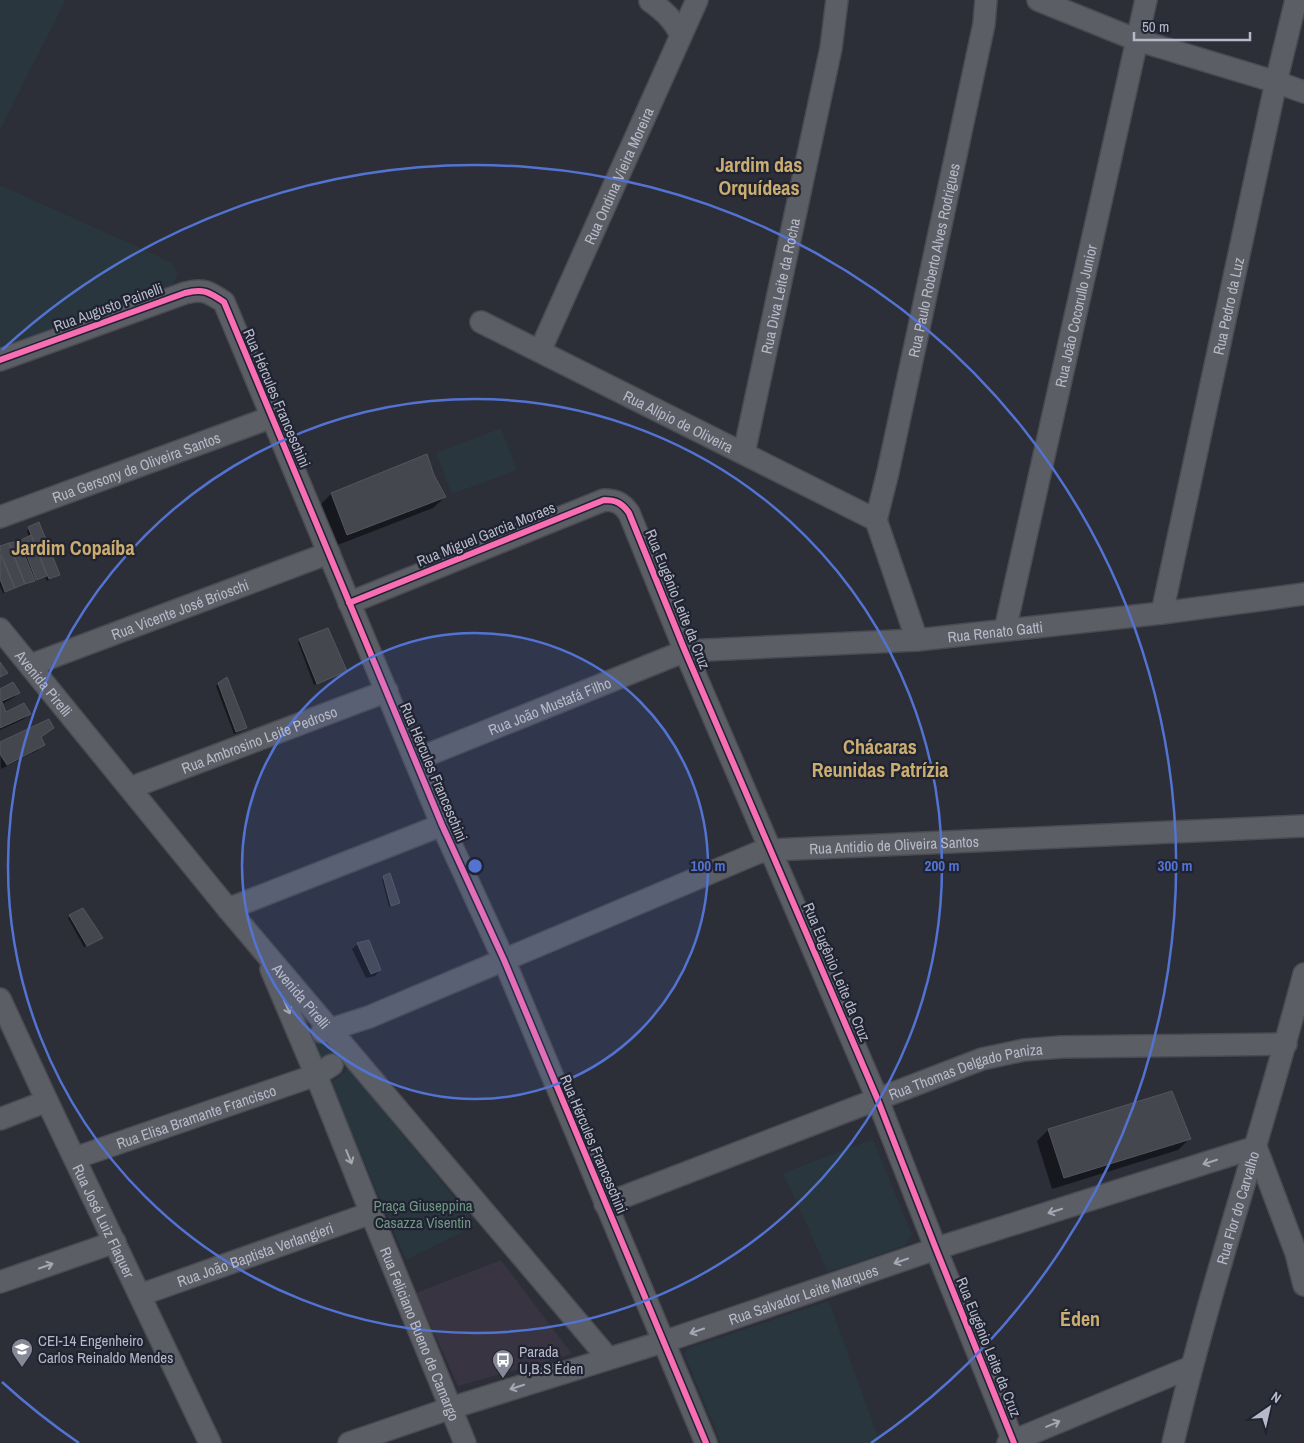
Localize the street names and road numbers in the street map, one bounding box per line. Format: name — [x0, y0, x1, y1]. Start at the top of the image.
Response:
street label: Rua Ondina Vieira Moreira — [579, 104, 658, 248]
street label: Rua Paulo Roberto Alves Rodrigues — [902, 161, 964, 359]
street label: Rua Diva Leite da Rocha — [755, 216, 805, 356]
street label: Rua João Cocorullo Junior — [1049, 242, 1101, 389]
street label: Rua Pedro da Luz — [1207, 255, 1249, 357]
street label: Rua Augusto Painelli — [50, 277, 166, 337]
street label: Rua Hércules Franceschini — [238, 325, 316, 471]
street label: Rua Alípio de Oliveira — [620, 385, 737, 457]
street label: Rua Gersony de Oliveira Santos — [49, 426, 223, 508]
street label: Rua Miguel Garcia Moraes — [414, 497, 558, 571]
street label: Rua Eugênio Leite da Cruz — [640, 526, 716, 672]
street label: Rua Vicente José Brioschi — [108, 574, 252, 644]
street label: Rua Renato Gatti — [946, 616, 1044, 647]
street label: Avenida Pirelli — [10, 645, 78, 721]
street label: Rua João Mustafá Filho — [485, 671, 614, 740]
street label: Rua Hércules Franceschini — [395, 699, 473, 845]
street label: Rua Ambrosino Leite Pedroso — [178, 700, 340, 778]
street label: Rua Antidio de Oliveira Santos — [809, 830, 979, 859]
street label: Rua Eugênio Leite da Cruz — [798, 899, 876, 1045]
street label: Avenida Pirelli — [267, 958, 335, 1033]
street label: Rua Thomas Delgado Paniza — [885, 1038, 1044, 1105]
street label: Rua Hércules Franceschini — [555, 1071, 633, 1217]
street label: Rua Elisa Bramante Francisco — [113, 1079, 279, 1154]
street label: Rua Flor do Carvalho — [1211, 1148, 1264, 1267]
street label: Rua José Luiz Flaquer — [68, 1160, 140, 1281]
street label: Rua João Baptista Verlangieri — [174, 1217, 336, 1292]
street label: Rua Feliciano Bueno de Camargo — [375, 1243, 465, 1424]
street label: Rua Salvador Leite Marques — [726, 1259, 881, 1329]
street label: Rua Eugênio Leite da Cruz — [951, 1274, 1027, 1420]

